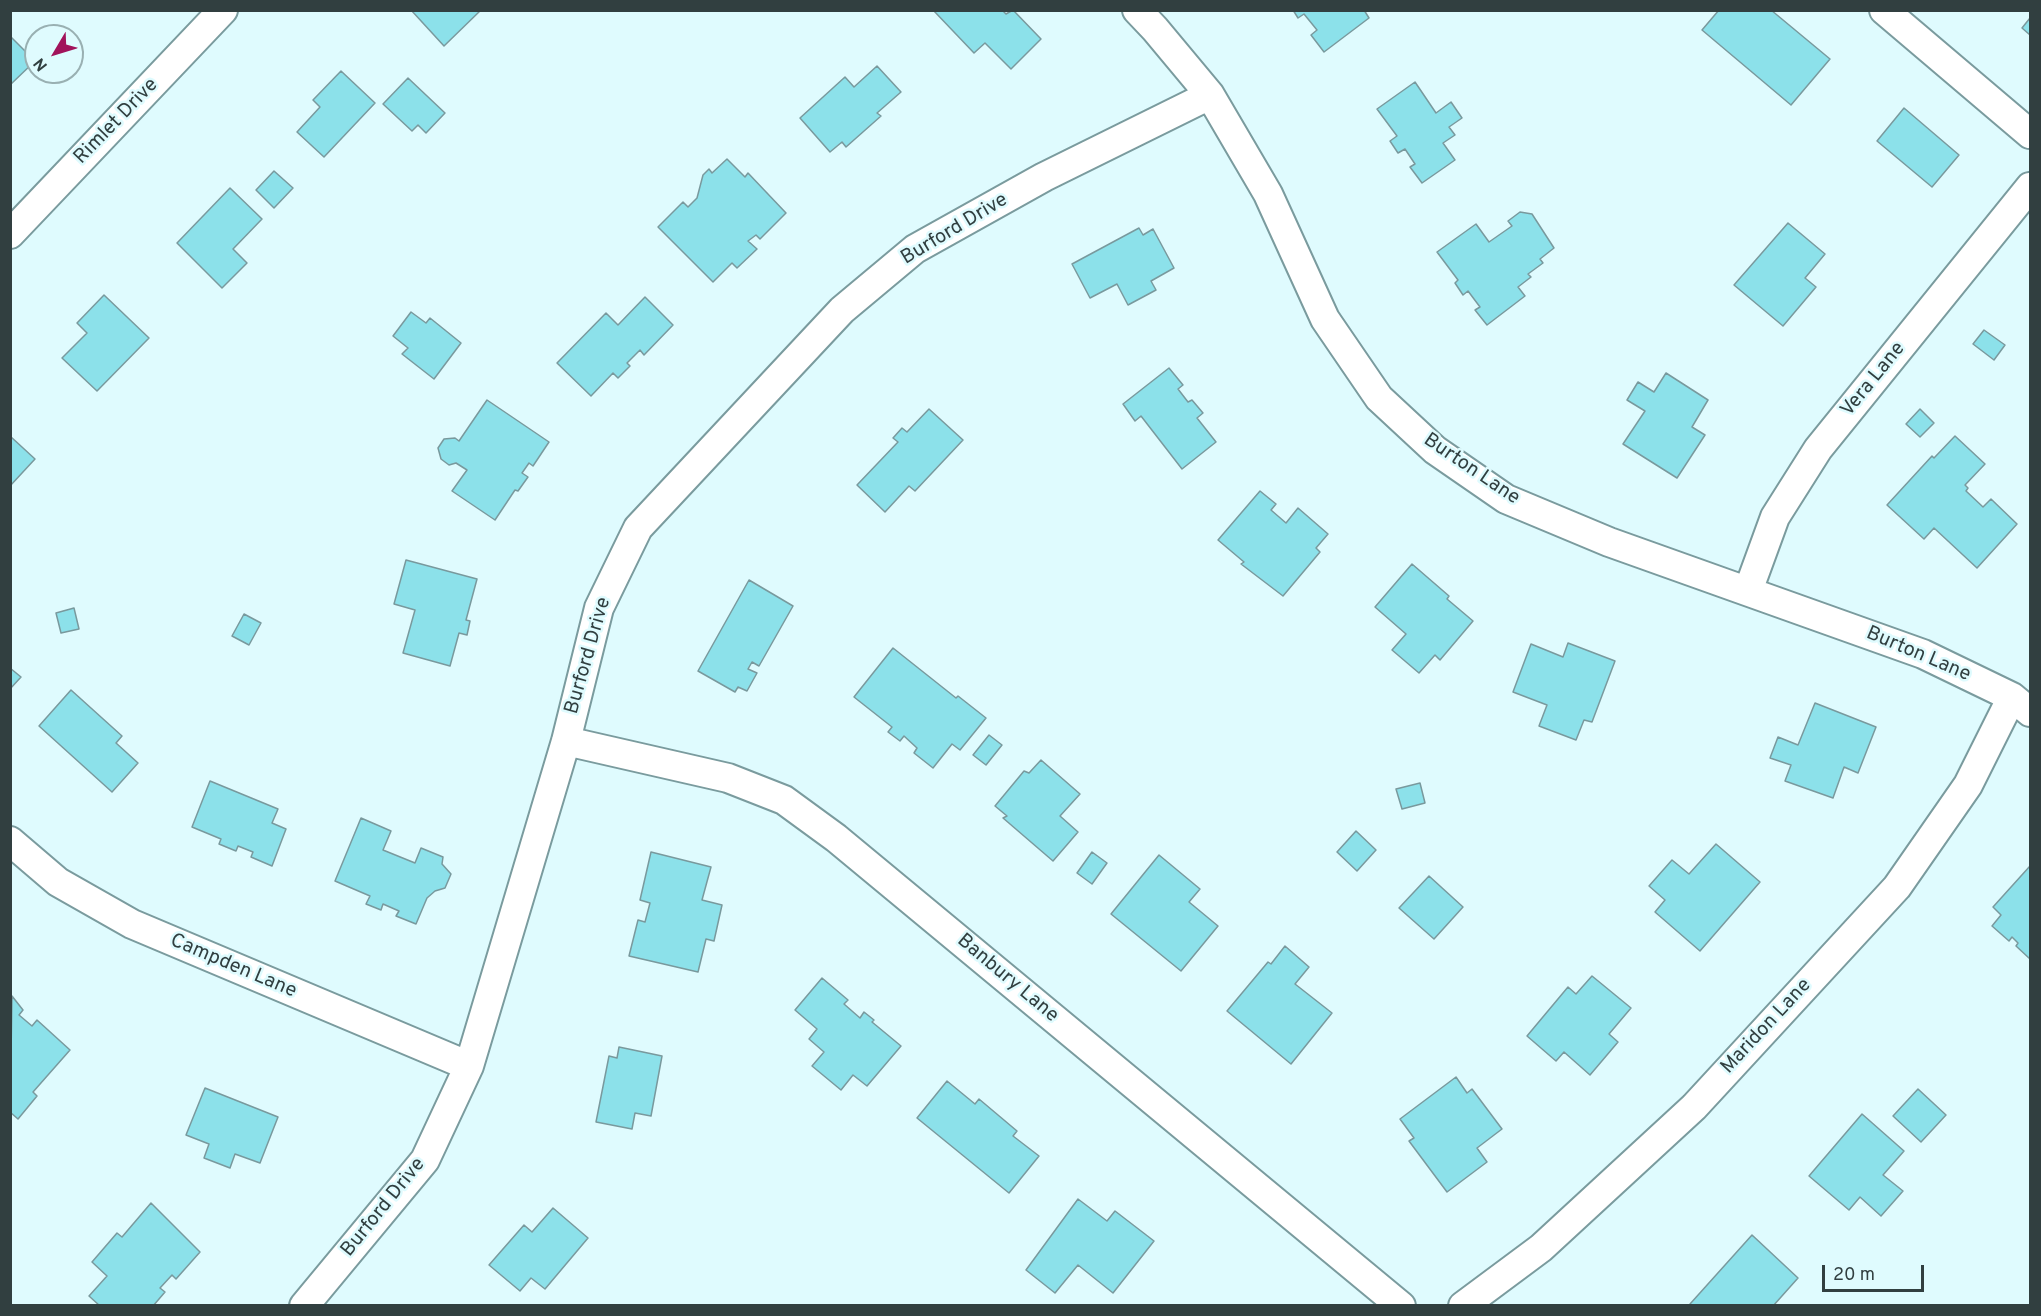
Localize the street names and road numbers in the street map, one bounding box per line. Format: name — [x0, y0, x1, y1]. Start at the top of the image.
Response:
street label: Rimlet Drive — [70, 74, 164, 170]
street label: Burford Drive — [897, 189, 1013, 271]
street label: Vera Lane — [1837, 338, 1911, 422]
street label: Burton Lane — [1418, 429, 1524, 511]
street label: Burford Drive — [561, 595, 617, 717]
street label: Burton Lane — [1862, 622, 1974, 688]
street label: Banbury Lane — [951, 929, 1063, 1029]
street label: Campden Lane — [166, 930, 300, 1004]
street label: Maridon Lane — [1717, 974, 1817, 1080]
street label: Burford Drive — [337, 1154, 431, 1262]

